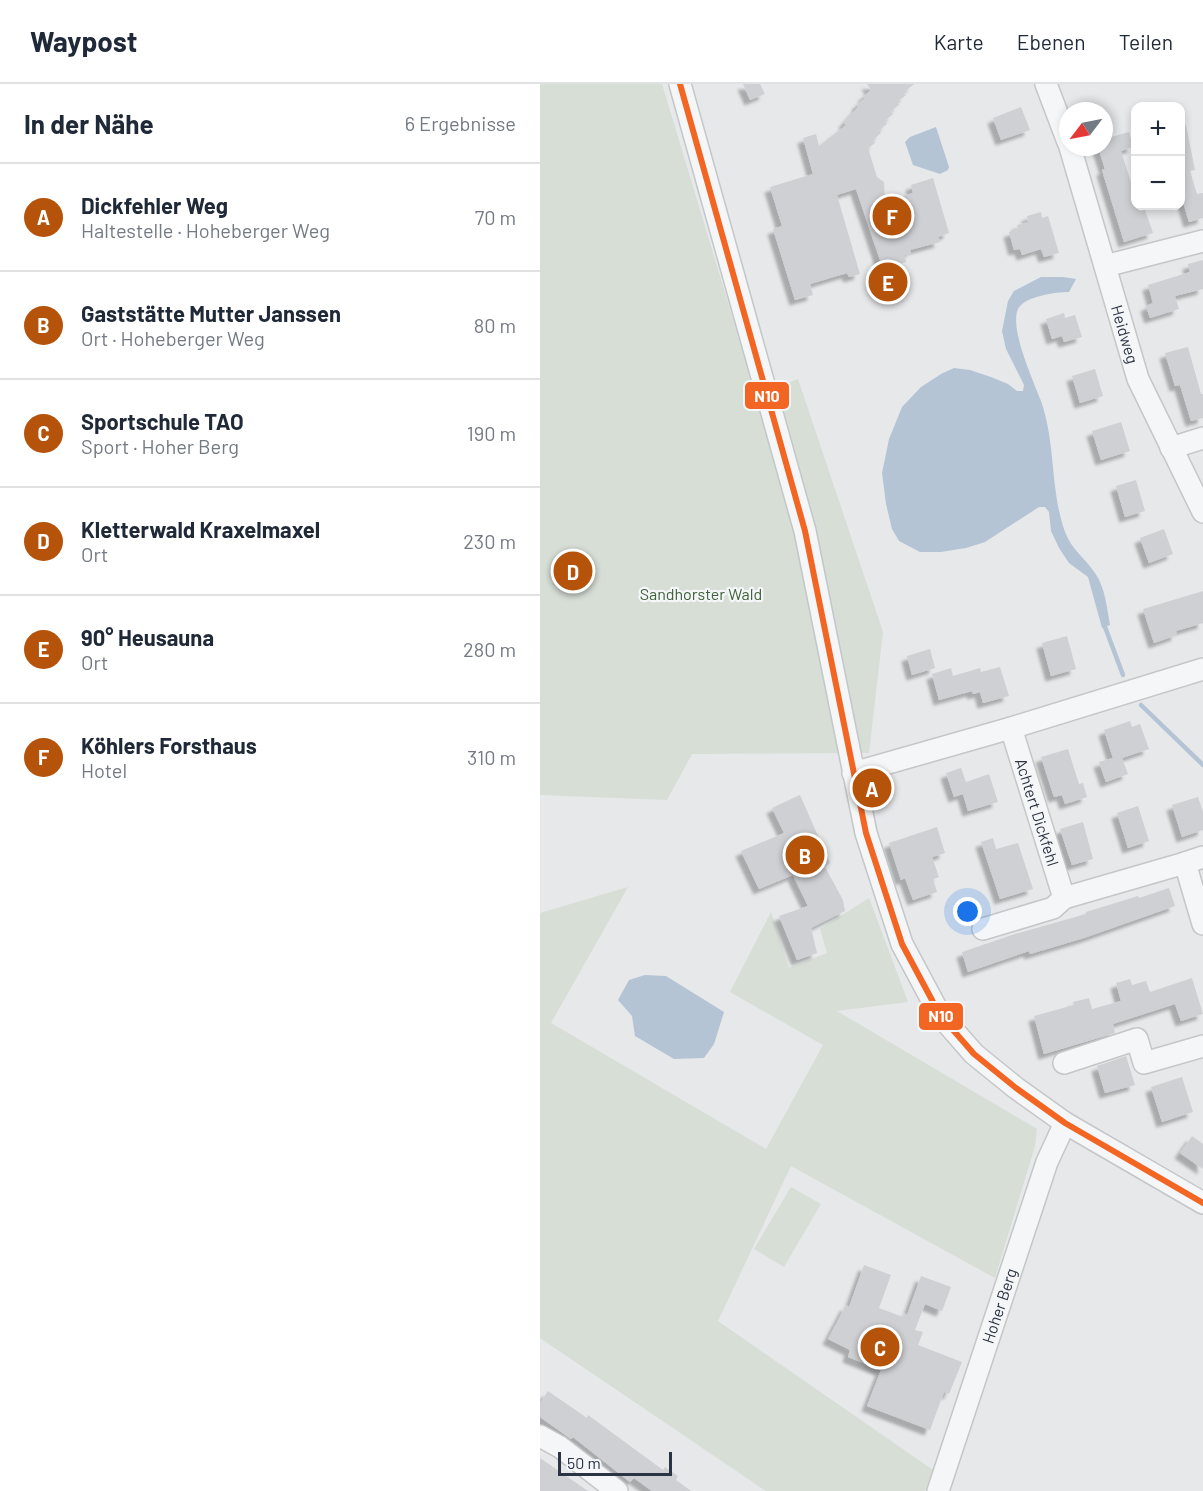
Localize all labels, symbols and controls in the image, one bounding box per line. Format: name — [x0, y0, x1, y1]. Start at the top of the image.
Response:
text: Waypost — [30, 24, 137, 58]
text: Karte — [934, 29, 984, 54]
text: Ebenen — [1017, 29, 1086, 54]
text: Teilen — [1119, 29, 1173, 54]
north arrow — [1059, 102, 1113, 156]
map controls — [1131, 102, 1185, 210]
button: + — [1131, 102, 1185, 156]
text: In der Nähe — [24, 108, 154, 139]
text: 6 Ergebnisse — [405, 111, 516, 135]
button: − — [1131, 156, 1185, 210]
text: Dickfehler Weg — [81, 192, 228, 218]
pin: F — [872, 194, 912, 238]
text: A — [37, 205, 50, 229]
text: 70 m — [475, 205, 516, 229]
text: Haltestelle · Hoheberger Weg — [81, 218, 330, 242]
pin: E — [868, 260, 908, 304]
text: Gaststätte Mutter Janssen — [81, 300, 341, 326]
street label: Heidweg — [1108, 302, 1143, 366]
text: B — [37, 313, 50, 337]
text: 80 m — [474, 313, 516, 337]
text: Ort · Hoheberger Weg — [81, 326, 265, 350]
line badge: N10 — [744, 381, 790, 410]
text: N10 — [754, 386, 780, 405]
text: Sportschule TAO — [81, 408, 244, 434]
text: C — [37, 421, 50, 445]
text: 190 m — [467, 421, 516, 445]
text: Sport · Hoher Berg — [81, 434, 239, 458]
text: Kletterwald Kraxelmaxel — [81, 516, 320, 542]
text: D — [37, 529, 50, 553]
text: 230 m — [463, 529, 516, 553]
text: Ort — [81, 542, 108, 566]
pin: D — [554, 548, 592, 594]
park label: Sandhorster Wald — [640, 584, 762, 603]
text: 90° Heusauna — [81, 624, 214, 650]
text: E — [38, 637, 49, 661]
text: 280 m — [463, 637, 516, 661]
text: Ort — [81, 650, 108, 674]
text: Köhlers Forsthaus — [81, 732, 257, 758]
text: F — [38, 745, 49, 769]
text: 310 m — [467, 745, 516, 769]
street label: Achtert Dickfehl — [1012, 756, 1063, 868]
text: Hotel — [81, 758, 127, 782]
pin: A — [852, 766, 892, 810]
pin: B — [786, 832, 824, 878]
your location — [953, 897, 982, 926]
line badge: N10 — [918, 1002, 964, 1031]
text: N10 — [928, 1006, 954, 1025]
street label: Hoher Berg — [978, 1266, 1020, 1346]
pin: C — [860, 1324, 900, 1370]
scale bar — [558, 1449, 672, 1476]
text: 50 m — [567, 1453, 601, 1472]

